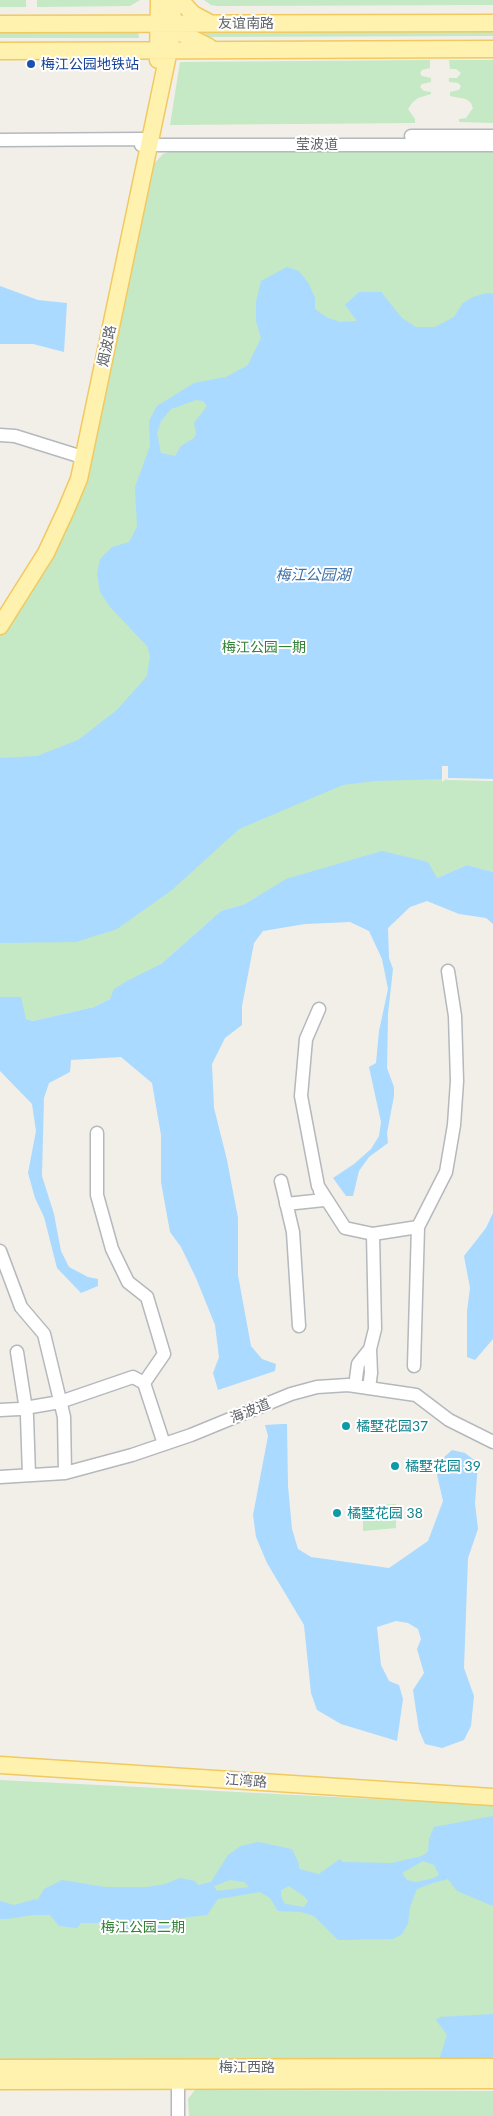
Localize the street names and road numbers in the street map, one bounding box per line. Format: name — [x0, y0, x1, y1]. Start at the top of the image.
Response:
street label: 友谊南路 — [218, 15, 274, 31]
street label: 莹波道 — [296, 136, 338, 152]
street label: 烟波路 — [94, 324, 120, 368]
street label: 海波道 — [227, 1395, 273, 1427]
street label: 江湾路 — [224, 1771, 268, 1791]
street label: 梅江西路 — [219, 2059, 275, 2075]

